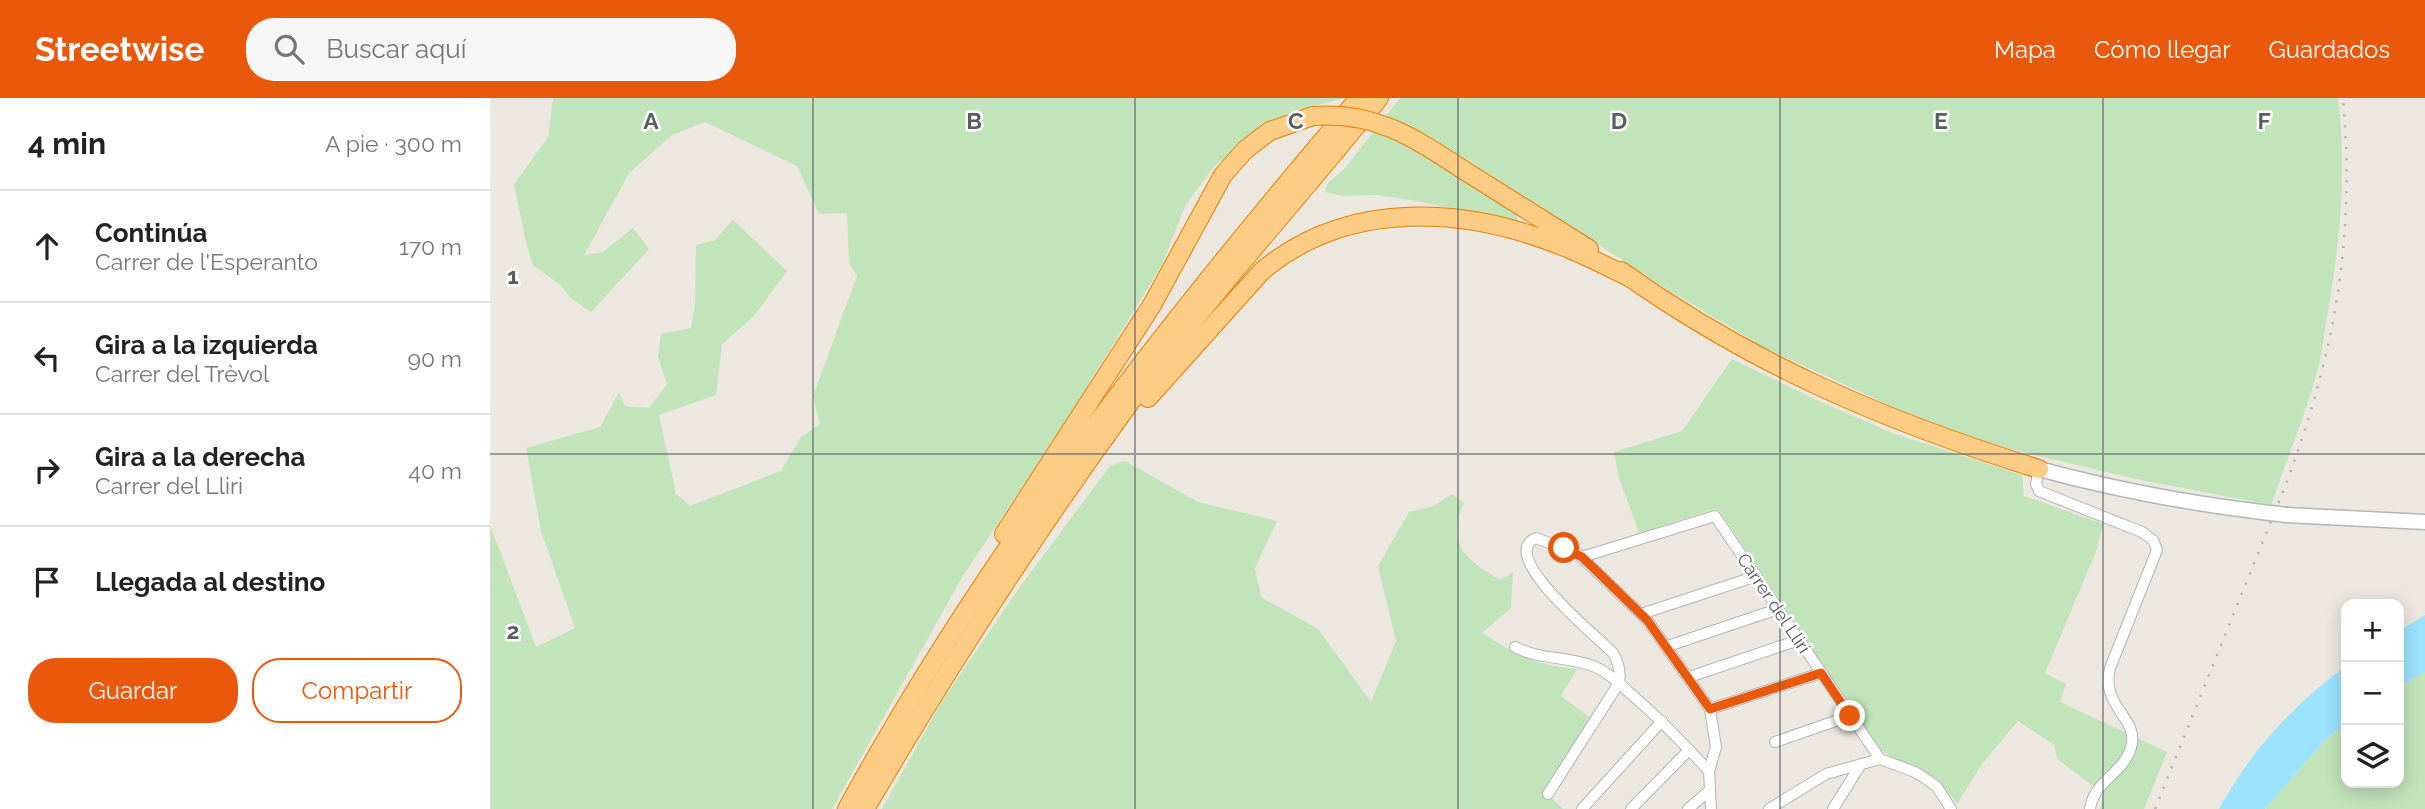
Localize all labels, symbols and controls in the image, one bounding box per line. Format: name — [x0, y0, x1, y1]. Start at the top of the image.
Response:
search box — [246, 18, 736, 81]
text: Streetwise — [35, 30, 204, 69]
icon: search — [270, 30, 308, 68]
text: Buscar aquí — [326, 34, 466, 64]
text: Mapa — [1994, 35, 2056, 64]
text: Cómo llegar — [2094, 35, 2231, 64]
text: Guardados — [2269, 35, 2390, 64]
text: A — [643, 107, 659, 134]
text: B — [966, 107, 982, 134]
text: C — [1288, 107, 1304, 134]
text: D — [1611, 107, 1627, 134]
text: E — [1934, 107, 1948, 134]
text: F — [2257, 107, 2271, 134]
text: 4 min — [28, 126, 106, 161]
text: A pie · 300 m — [325, 130, 462, 157]
text: Continúa — [95, 218, 207, 248]
icon: ahead — [28, 227, 66, 265]
text: 170 m — [399, 233, 462, 260]
text: Carrer de l'Esperanto — [95, 248, 318, 275]
text: 1 — [507, 262, 519, 289]
text: Gira a la izquierda — [95, 330, 318, 360]
icon: left — [28, 339, 66, 377]
text: 90 m — [407, 345, 462, 372]
text: Carrer del Trèvol — [95, 360, 269, 387]
text: Gira a la derecha — [95, 442, 305, 472]
icon: right — [28, 451, 66, 489]
text: 40 m — [408, 457, 462, 484]
text: Carrer del Lliri — [95, 472, 243, 499]
route start — [1548, 532, 1579, 563]
street label: Carrer del Lliri — [1733, 549, 1815, 657]
icon: arrive — [28, 563, 66, 601]
text: Llegada al destino — [95, 567, 325, 597]
map controls — [2341, 599, 2404, 788]
button: + — [2341, 599, 2404, 662]
text: 2 — [507, 617, 519, 644]
button: Guardar — [28, 658, 238, 723]
button: Compartir — [252, 658, 462, 723]
button: − — [2341, 662, 2404, 725]
route end — [1834, 700, 1865, 731]
button: layers — [2341, 725, 2404, 788]

